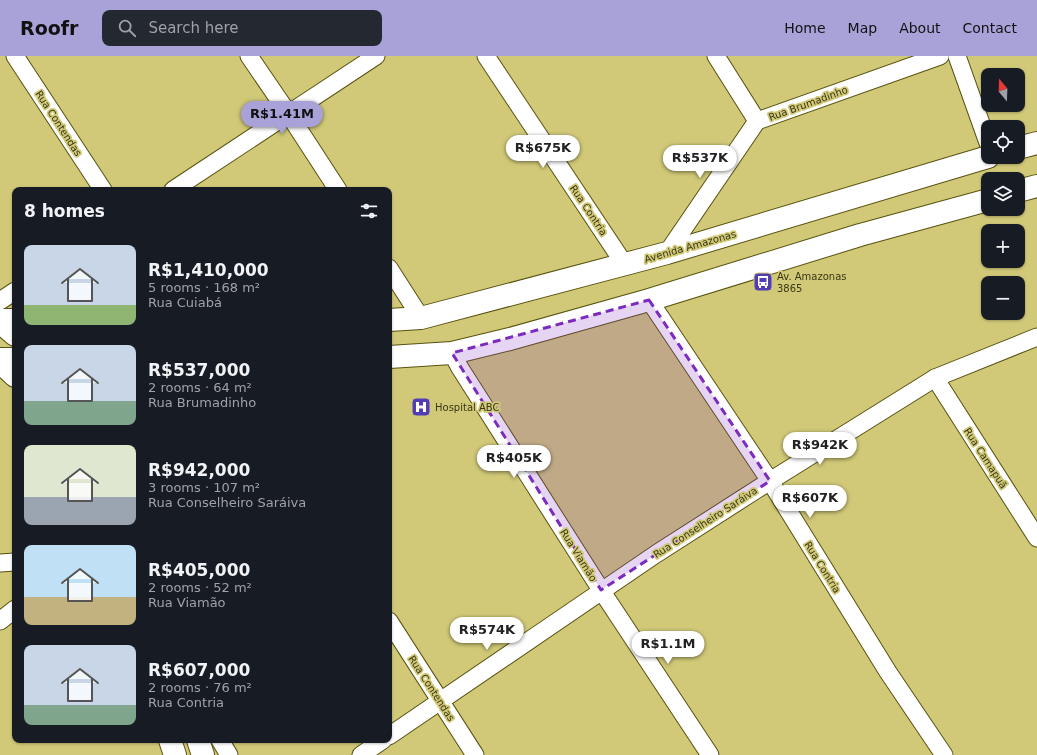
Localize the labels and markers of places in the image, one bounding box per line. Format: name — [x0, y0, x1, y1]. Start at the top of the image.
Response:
pin: R$1.41M — [245, 101, 319, 135]
pin: R$675K — [510, 135, 576, 169]
pin: R$537K — [667, 145, 733, 179]
bus stop icon: Av. Amazonas 3865 — [752, 271, 774, 293]
place label: Av. Amazonas 3865 — [777, 271, 847, 294]
hospital icon: Hospital ABC — [410, 396, 432, 418]
place label: Hospital ABC — [435, 402, 500, 413]
pin: R$942K — [787, 432, 853, 466]
pin: R$405K — [481, 445, 547, 479]
pin: R$607K — [777, 485, 843, 519]
pin: R$574K — [454, 617, 520, 651]
pin: R$1.1M — [635, 631, 701, 665]

